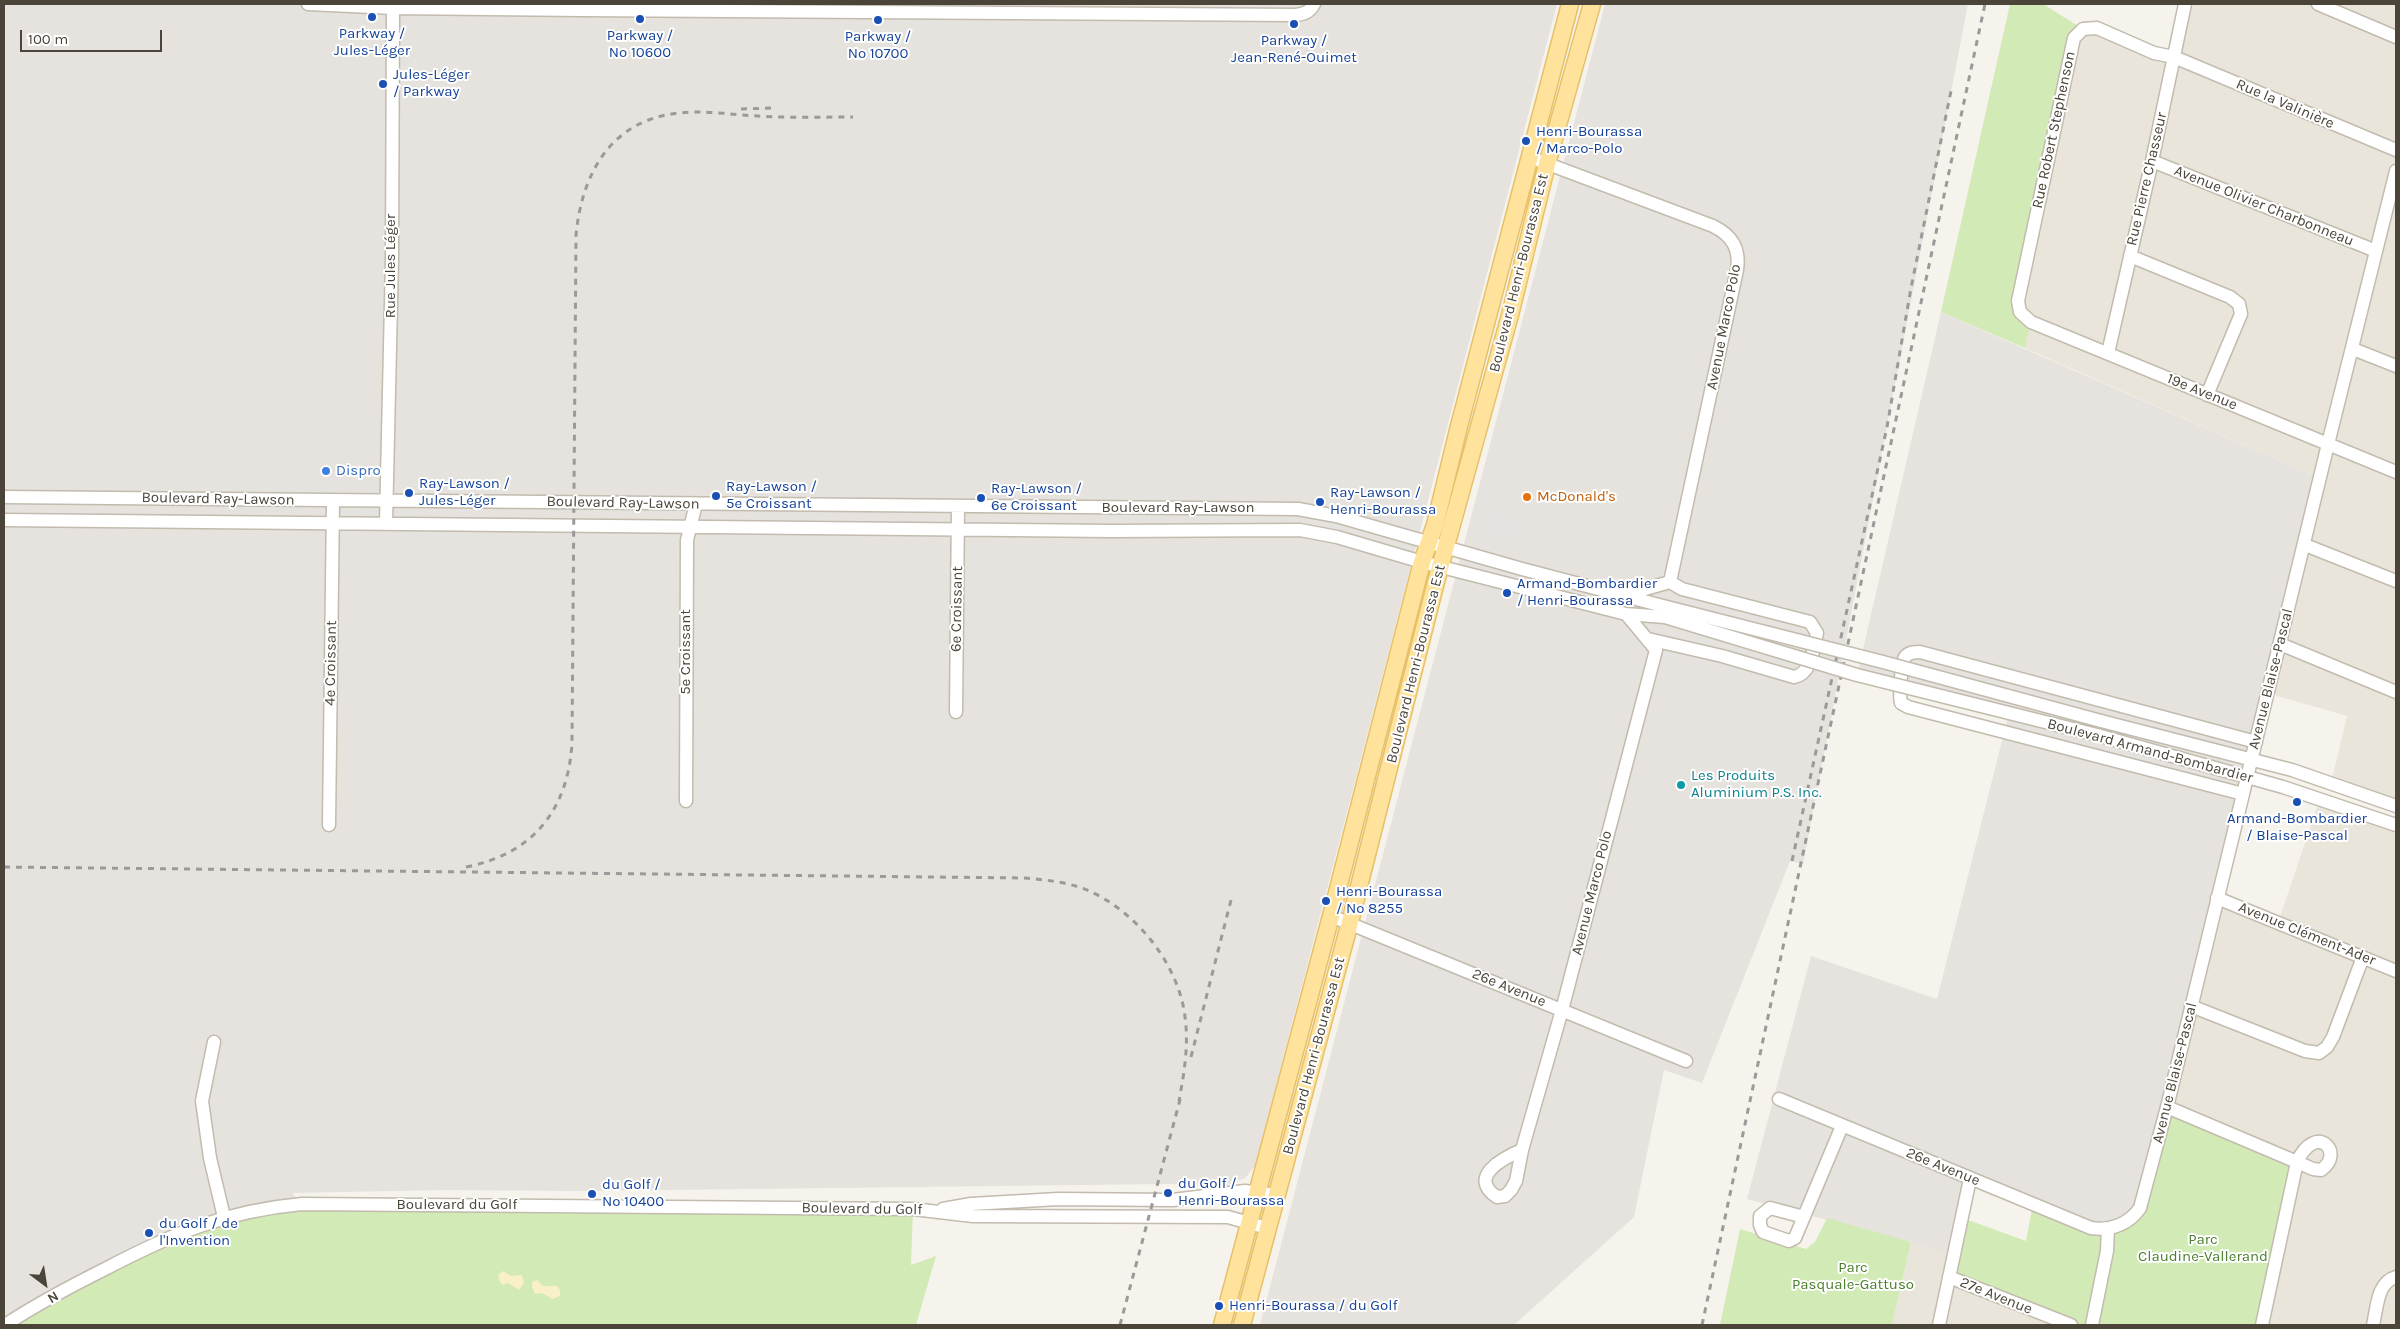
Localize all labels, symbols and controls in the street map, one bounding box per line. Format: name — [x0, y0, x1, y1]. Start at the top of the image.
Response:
marker: Parkway / Jules-Léger — [366, 11, 378, 23]
marker: Parkway / No 10600 — [634, 13, 646, 25]
marker: Parkway / No 10700 — [872, 14, 884, 26]
marker: Parkway / Jean-René-Ouimet — [1288, 18, 1300, 30]
scale bar — [22, 20, 165, 52]
place label: Parkway / Jules-Léger — [334, 25, 410, 60]
place label: Parkway / No 10600 — [607, 27, 673, 62]
place label: Parkway / No 10700 — [845, 28, 911, 63]
text: 100 m — [28, 30, 68, 48]
place label: Parkway / Jean-René-Ouimet — [1231, 32, 1357, 67]
street label: Rue Robert Stephenson — [2029, 50, 2079, 210]
place label: Jules-Léger / Parkway — [393, 66, 469, 101]
street label: Rue la Valinière — [2233, 75, 2337, 133]
marker: Jules-Léger / Parkway — [377, 78, 389, 90]
street label: Rue Pierre Chasseur — [2123, 110, 2171, 248]
place label: Henri-Bourassa / Marco-Polo — [1536, 123, 1642, 158]
marker: Henri-Bourassa / Marco-Polo — [1520, 135, 1532, 147]
street label: Avenue Olivier Charbonneau — [2172, 162, 2356, 250]
street label: Boulevard Henri-Bourassa Est — [1486, 172, 1552, 374]
street label: Rue Jules Léger — [382, 214, 400, 318]
street label: Avenue Marco Polo — [1703, 263, 1745, 391]
street label: 19e Avenue — [2164, 370, 2240, 414]
place label: Dispro — [336, 462, 381, 480]
marker: Dispro — [320, 465, 332, 477]
place label: Ray-Lawson / Jules-Léger — [419, 475, 510, 510]
place label: Ray-Lawson / 5e Croissant — [726, 478, 817, 513]
place label: Ray-Lawson / 6e Croissant — [991, 480, 1082, 515]
place label: Ray-Lawson / Henri-Bourassa — [1330, 484, 1436, 519]
marker: Ray-Lawson / Jules-Léger — [403, 487, 415, 499]
place label: McDonald's — [1537, 488, 1616, 506]
street label: Boulevard Ray-Lawson — [141, 489, 295, 509]
marker: Ray-Lawson / 5e Croissant — [710, 490, 722, 502]
marker: McDonald's — [1521, 491, 1533, 503]
marker: Ray-Lawson / 6e Croissant — [975, 492, 987, 504]
street label: Boulevard Ray-Lawson — [546, 493, 700, 513]
marker: Ray-Lawson / Henri-Bourassa — [1314, 496, 1326, 508]
street label: Boulevard Ray-Lawson — [1101, 499, 1255, 517]
street label: Boulevard Henri-Bourassa Est — [1383, 563, 1449, 765]
street label: 6e Croissant — [947, 566, 967, 652]
place label: Armand-Bombardier / Henri-Bourassa — [1517, 575, 1657, 610]
marker: Armand-Bombardier / Henri-Bourassa — [1501, 587, 1513, 599]
street label: Avenue Blaise-Pascal — [2245, 607, 2297, 751]
street label: 5e Croissant — [677, 609, 695, 695]
street label: 4e Croissant — [321, 620, 341, 706]
street label: Boulevard Armand-Bombardier — [2045, 715, 2255, 787]
place label: Les Produits Aluminium P.S. Inc. — [1691, 767, 1822, 802]
marker: Les Produits Aluminium P.S. Inc. — [1675, 779, 1687, 791]
marker: Armand-Bombardier / Blaise-Pascal — [2291, 796, 2303, 808]
place label: Armand-Bombardier / Blaise-Pascal — [2227, 810, 2367, 845]
street label: Avenue Marco Polo — [1568, 829, 1616, 957]
place label: Henri-Bourassa / No 8255 — [1336, 883, 1442, 918]
marker: Henri-Bourassa / No 8255 — [1320, 895, 1332, 907]
street label: Avenue Clément-Ader — [2236, 898, 2378, 970]
street label: Boulevard Henri-Bourassa Est — [1279, 955, 1349, 1157]
street label: 26e Avenue — [1470, 965, 1548, 1011]
street label: Avenue Blaise-Pascal — [2149, 1001, 2201, 1145]
street label: 26e Avenue — [1904, 1144, 1982, 1190]
place label: du Golf / Henri-Bourassa — [1178, 1175, 1284, 1210]
place label: du Golf / No 10400 — [602, 1176, 664, 1211]
marker: du Golf / Henri-Bourassa — [1162, 1187, 1174, 1199]
marker: du Golf / No 10400 — [586, 1188, 598, 1200]
street label: Boulevard du Golf — [397, 1196, 517, 1214]
street label: Boulevard du Golf — [801, 1199, 923, 1219]
place label: du Golf / de l'Invention — [159, 1215, 238, 1250]
marker: du Golf / de l'Invention — [143, 1227, 155, 1239]
park label: Parc Claudine-Vallerand — [2138, 1231, 2268, 1266]
north arrow — [20, 1259, 70, 1309]
park label: Parc Pasquale-Gattuso — [1792, 1259, 1914, 1294]
street label: 27e Avenue — [1957, 1273, 2035, 1319]
text: N — [44, 1287, 62, 1307]
place label: Henri-Bourassa / du Golf — [1229, 1297, 1398, 1315]
marker: Henri-Bourassa / du Golf — [1213, 1300, 1225, 1312]

